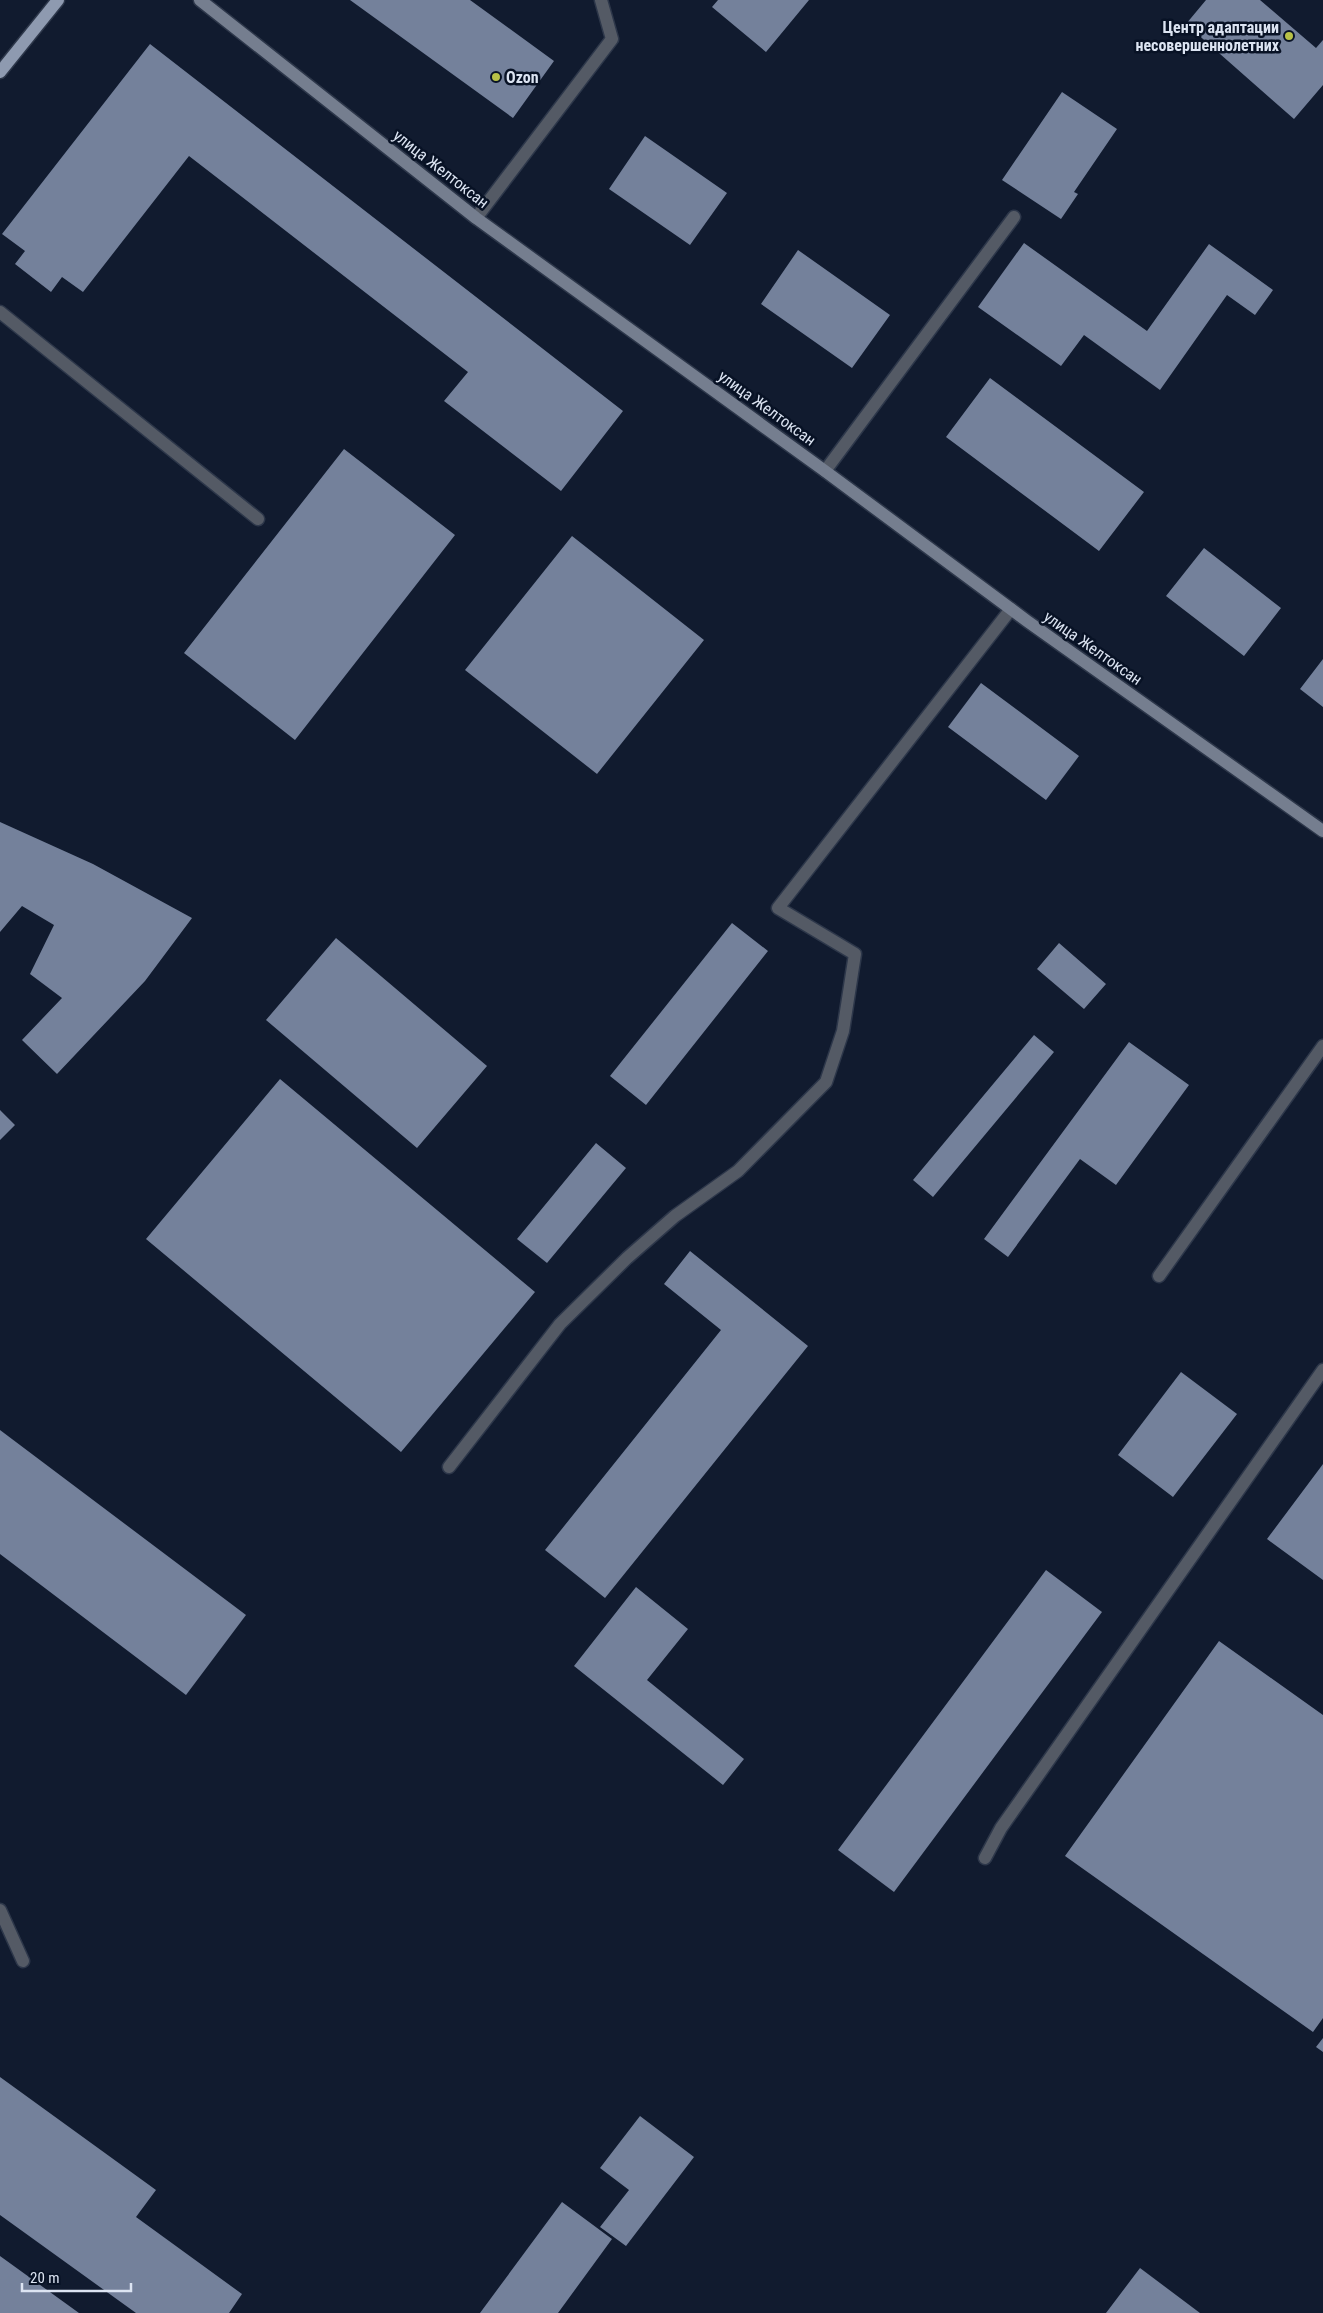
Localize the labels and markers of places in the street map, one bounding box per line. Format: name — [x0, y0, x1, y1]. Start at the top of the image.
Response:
place label: Центр адаптации несовершеннолетних — [1135, 18, 1280, 55]
marker: Центр адаптации несовершеннолетних — [1283, 30, 1295, 42]
place label: Ozon — [506, 68, 539, 87]
marker: Ozon — [490, 71, 502, 83]

